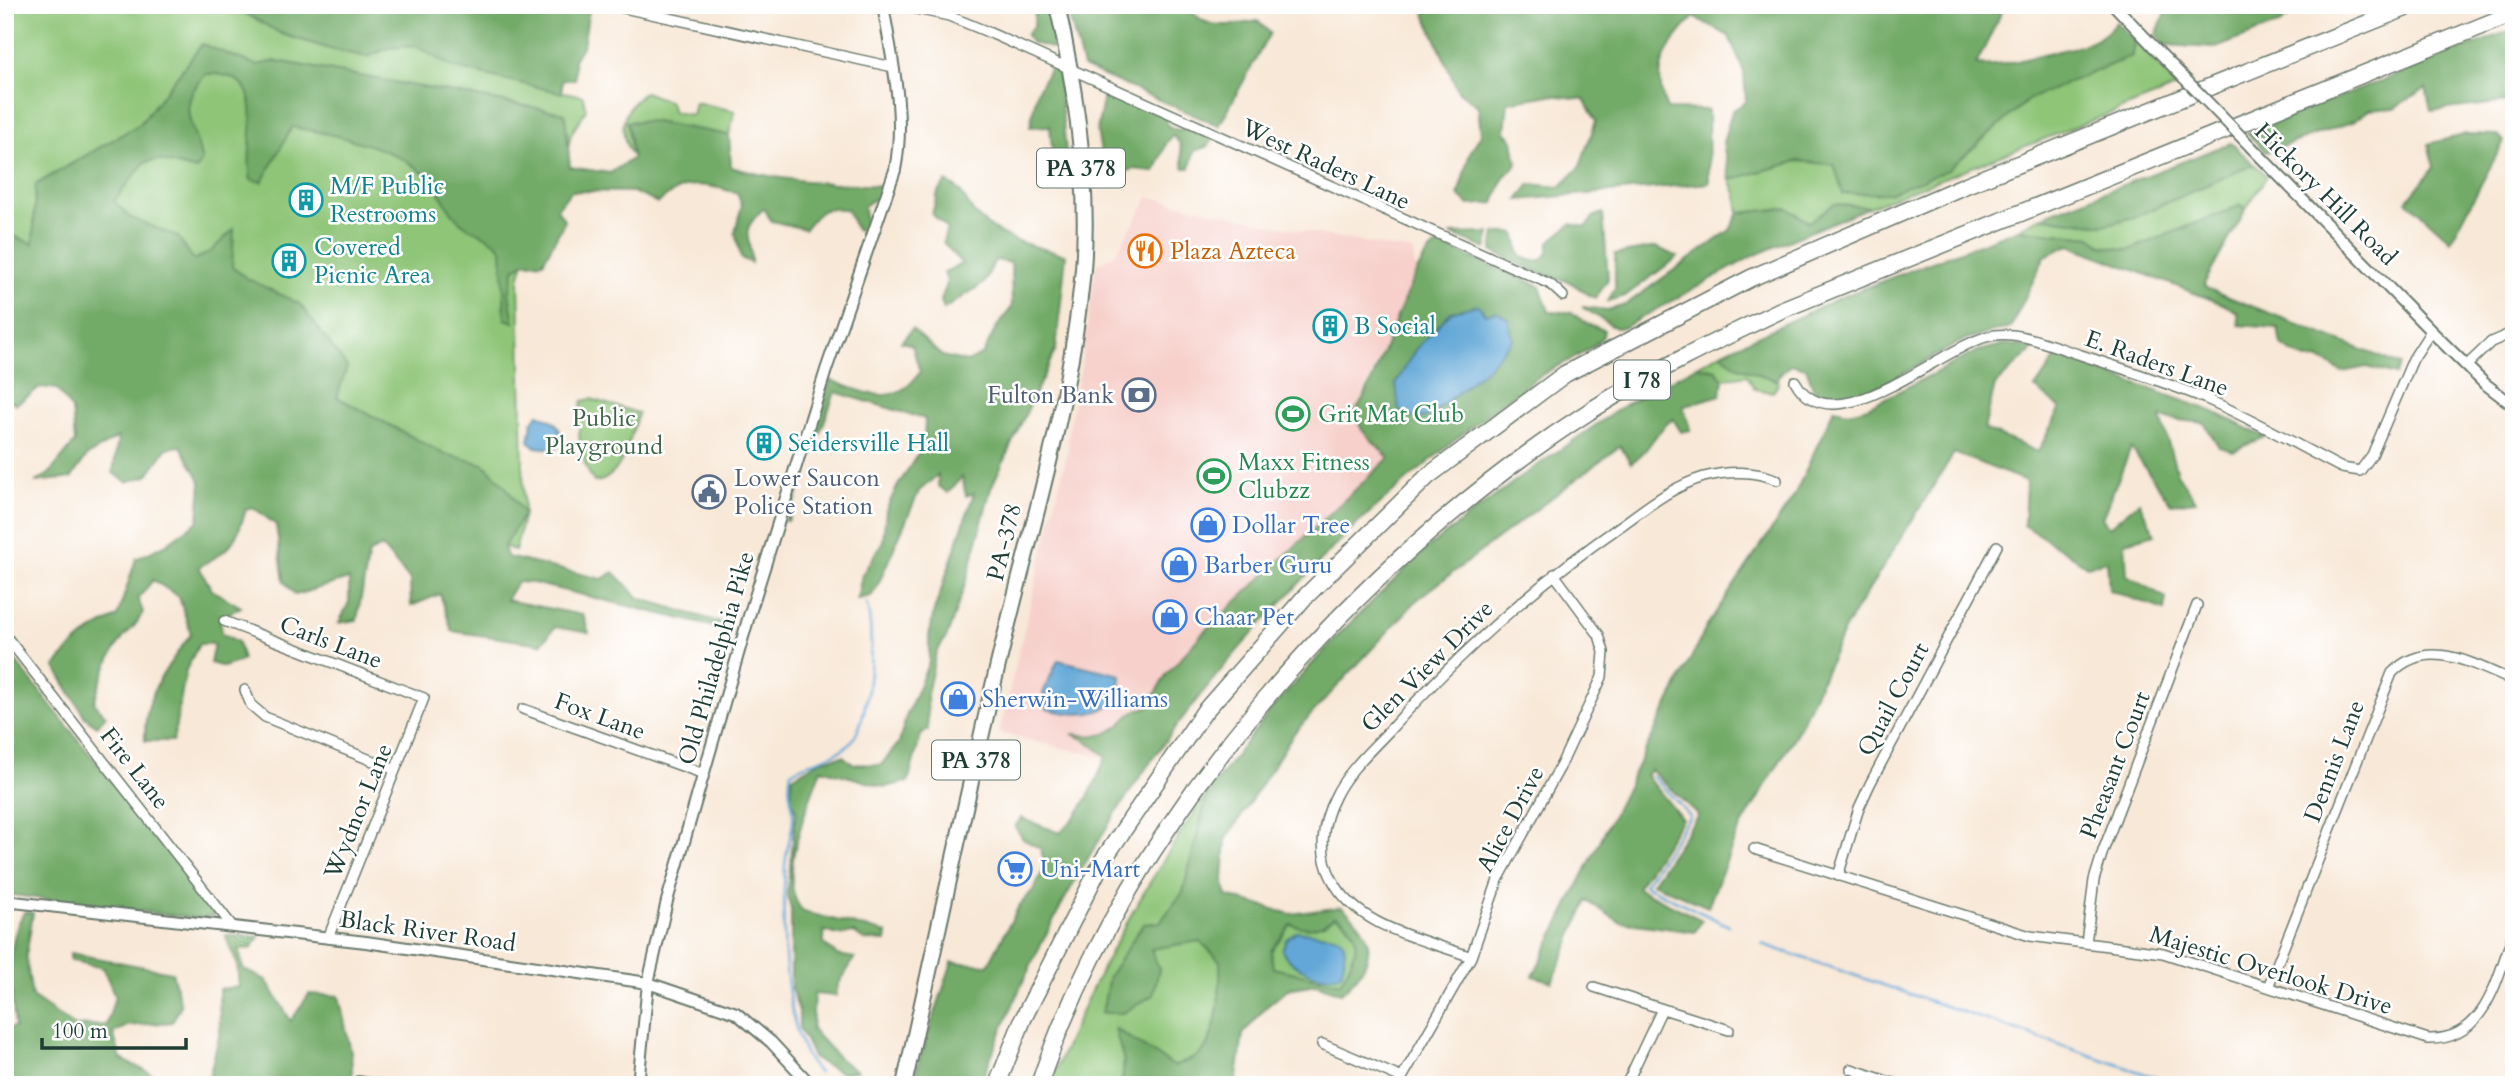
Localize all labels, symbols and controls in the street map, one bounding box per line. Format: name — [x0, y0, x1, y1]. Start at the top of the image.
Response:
street label: West Raders Lane — [1235, 110, 1416, 218]
street label: Hickory Hill Road — [2247, 116, 2405, 273]
road number: PA 378 — [1037, 148, 1125, 188]
place label: M/F Public Restrooms — [330, 170, 445, 231]
building icon: M/F Public Restrooms — [287, 181, 325, 219]
place label: Covered Picnic Area — [314, 231, 431, 292]
restaurant icon: Plaza Azteca — [1126, 232, 1164, 270]
place label: Plaza Azteca — [1170, 235, 1296, 268]
building icon: Covered Picnic Area — [270, 242, 308, 280]
building icon: B Social — [1311, 307, 1349, 345]
place label: B Social — [1354, 310, 1436, 343]
street label: E. Raders Lane — [2080, 322, 2233, 405]
road number: I 78 — [1614, 360, 1670, 400]
bank icon: Fulton Bank — [1120, 376, 1158, 414]
place label: Fulton Bank — [987, 379, 1114, 412]
sports icon: Grit Mat Club — [1274, 395, 1312, 433]
place label: Grit Mat Club — [1318, 398, 1464, 431]
park label: Public Playground — [545, 402, 663, 463]
building icon: Seidersville Hall — [745, 424, 783, 462]
place label: Seidersville Hall — [788, 427, 949, 460]
place label: Maxx Fitness Clubzz — [1238, 446, 1370, 507]
sports icon: Maxx Fitness Clubzz — [1195, 457, 1233, 495]
place label: Lower Saucon Police Station — [734, 462, 880, 523]
public building icon: Lower Saucon Police Station — [690, 473, 728, 511]
street label: PA-378 — [979, 500, 1030, 584]
shop icon: Dollar Tree — [1189, 506, 1227, 544]
place label: Dollar Tree — [1232, 509, 1350, 542]
shop icon: Barber Guru — [1160, 546, 1198, 584]
street label: Old Philadelphia Pike — [670, 548, 763, 769]
place label: Barber Guru — [1204, 549, 1333, 582]
street label: Glen View Drive — [1354, 593, 1501, 740]
shop icon: Chaar Pet — [1151, 598, 1189, 636]
place label: Chaar Pet — [1194, 601, 1295, 634]
street label: Carls Lane — [275, 608, 387, 677]
street label: Quail Court — [1850, 636, 1937, 762]
shop icon: Sherwin-Williams — [939, 680, 977, 718]
place label: Sherwin-Williams — [982, 683, 1168, 716]
street label: Fox Lane — [550, 685, 650, 748]
street label: Pheasant Court — [2072, 686, 2159, 844]
street label: Dennis Lane — [2296, 695, 2373, 827]
street label: Fire Lane — [92, 720, 177, 816]
street label: Wydnor Lane — [316, 739, 401, 885]
road number: PA 378 — [932, 740, 1020, 780]
street label: Alice Drive — [1469, 760, 1552, 878]
supermarket icon: Uni-Mart — [996, 850, 1034, 888]
place label: Uni-Mart — [1040, 853, 1140, 886]
street label: Black River Road — [338, 903, 518, 960]
street label: Majestic Overlook Drive — [2145, 918, 2396, 1023]
scale bar — [42, 1006, 186, 1050]
text: 100 m — [52, 1017, 108, 1046]

